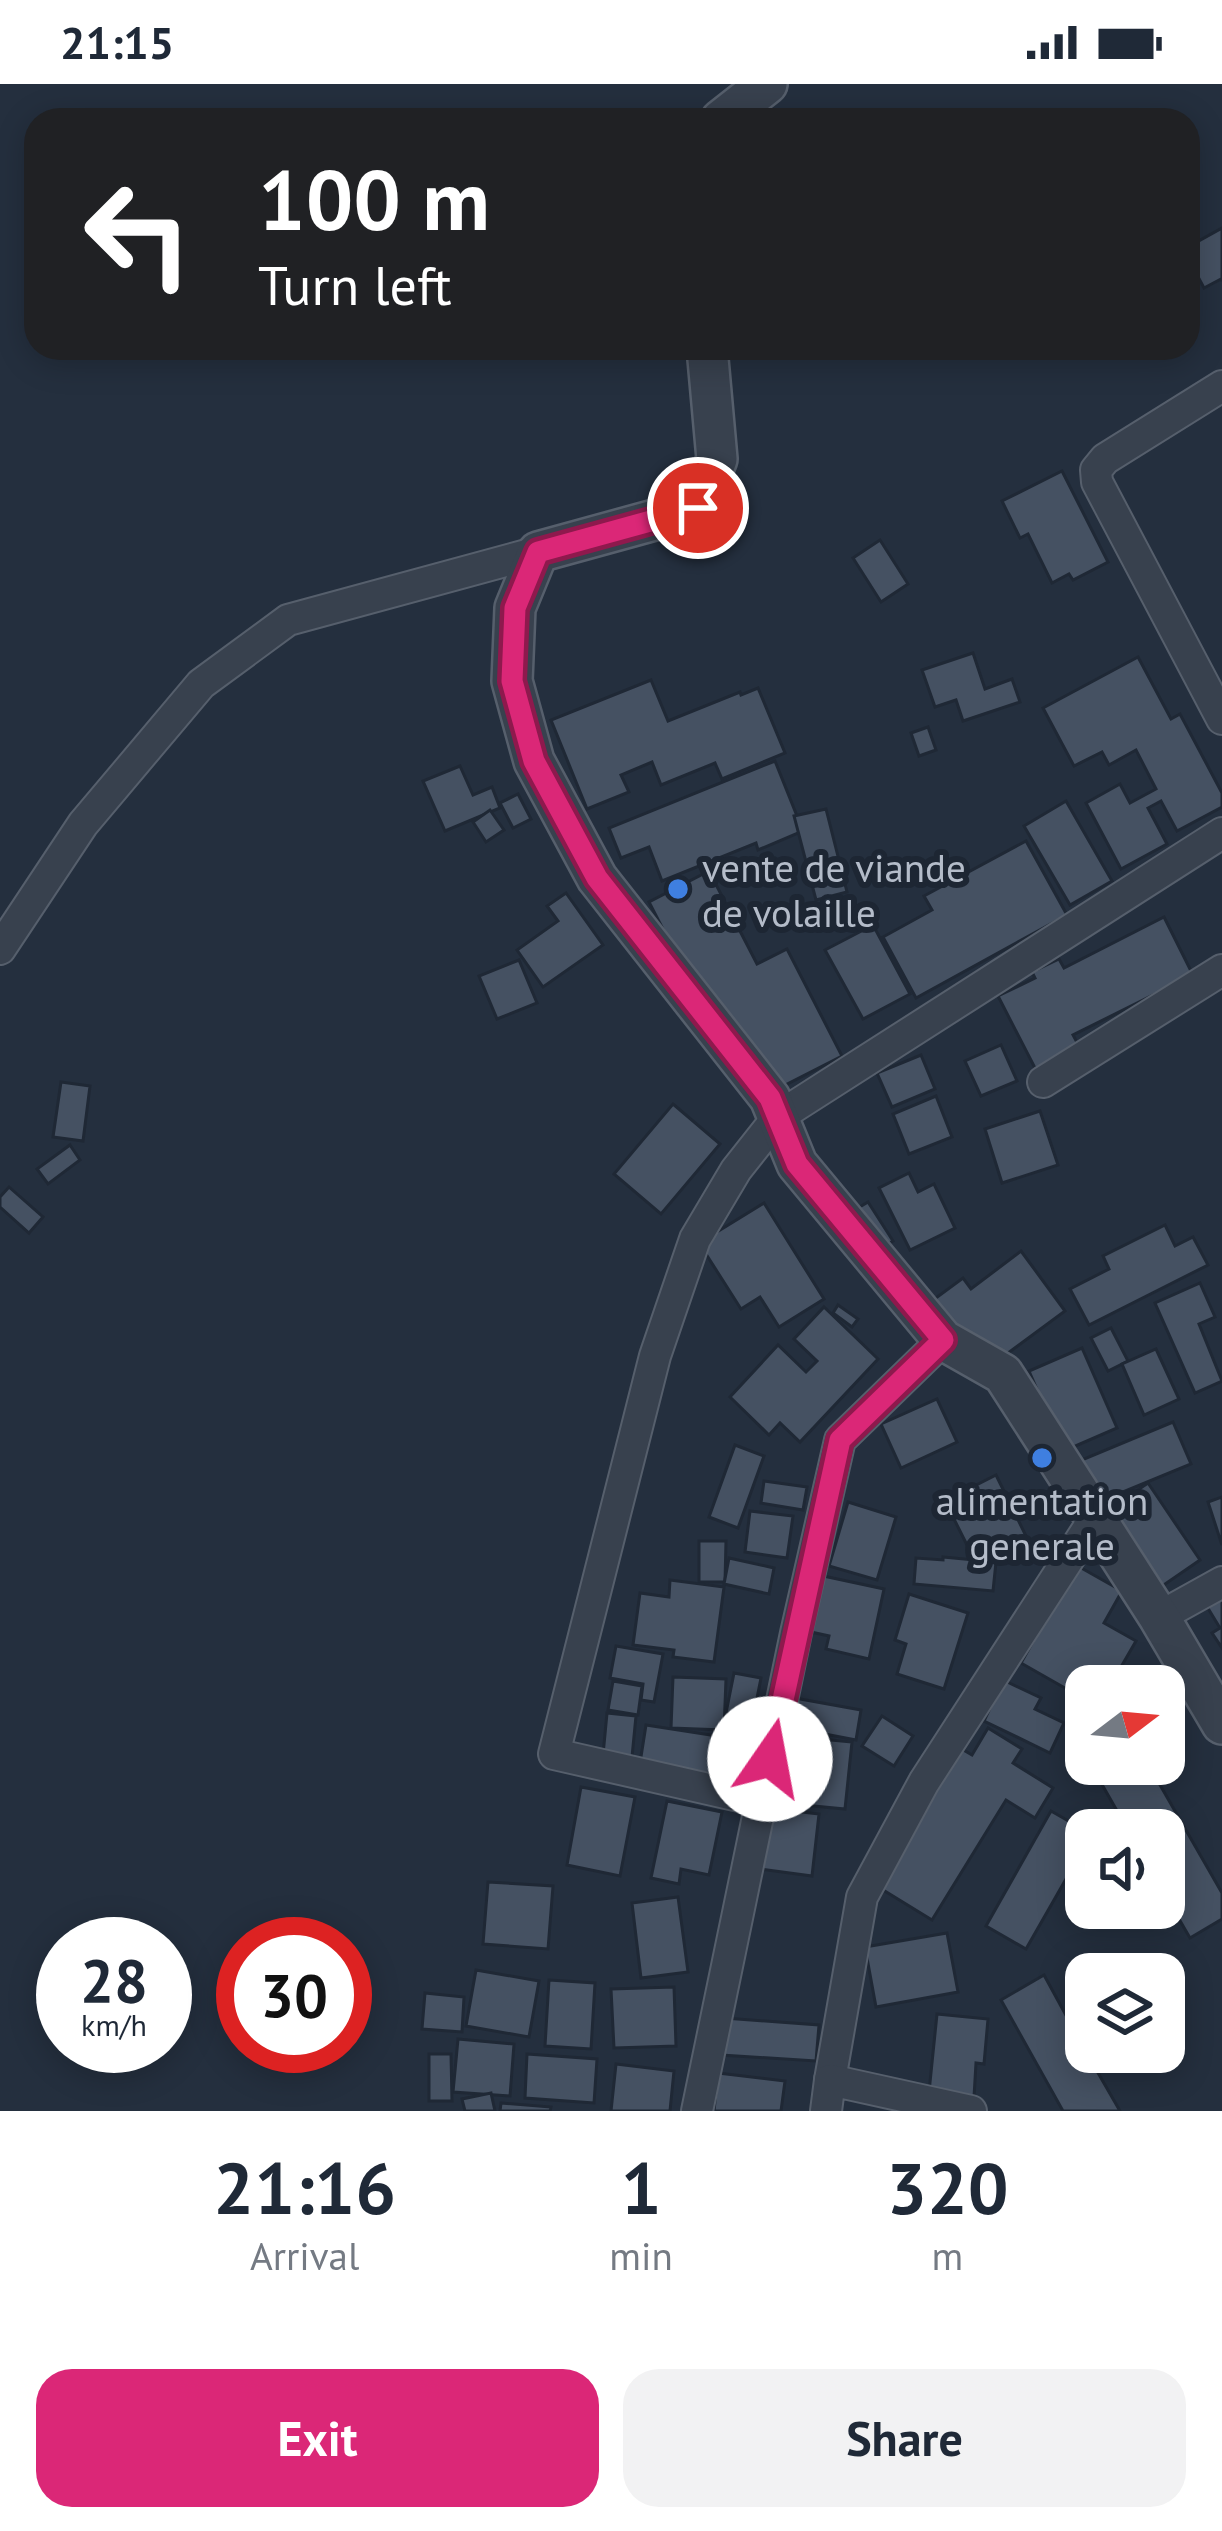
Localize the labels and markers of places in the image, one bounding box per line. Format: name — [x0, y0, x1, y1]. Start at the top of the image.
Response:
pin — [647, 457, 749, 559]
place label: vente de viande de volaille — [702, 842, 966, 938]
marker: vente de viande de volaille — [665, 876, 691, 902]
marker: alimentation generale — [1029, 1445, 1055, 1471]
place label: alimentation generale — [936, 1475, 1148, 1571]

